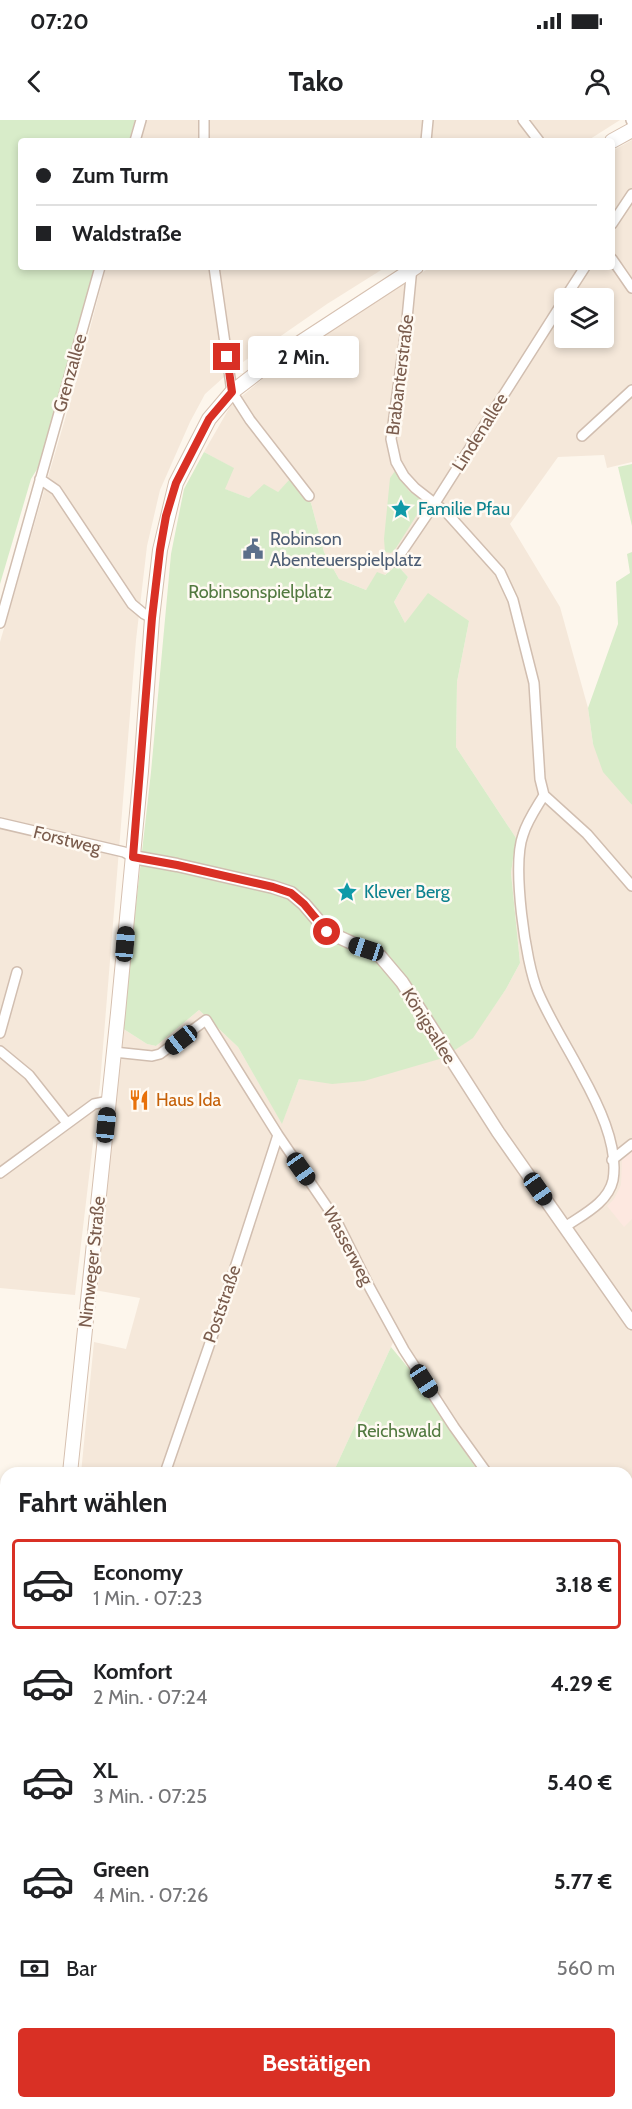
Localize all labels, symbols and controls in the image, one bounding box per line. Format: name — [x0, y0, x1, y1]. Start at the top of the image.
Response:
text: 07:20 — [30, 8, 89, 35]
icon: back — [18, 65, 51, 98]
text: Tako — [289, 65, 343, 98]
icon: person — [581, 65, 614, 98]
text: Zum Turm — [72, 162, 169, 189]
text: Waldstraße — [72, 220, 182, 247]
map controls — [554, 288, 614, 348]
button: layers — [554, 288, 614, 348]
street label: Brabanterstraße — [382, 313, 418, 437]
street label: Grenzallee — [48, 331, 92, 415]
callout: 2 Min. — [248, 336, 359, 378]
route end — [213, 343, 240, 370]
text: 2 Min. — [278, 345, 329, 369]
street label: Lindenallee — [447, 389, 513, 475]
place icon: Familie Pfau — [389, 497, 413, 521]
place label: Familie Pfau — [418, 498, 510, 520]
place label: Robinson Abenteuerspielplatz — [270, 528, 422, 571]
public building icon: Robinson Abenteuerspielplatz — [241, 537, 265, 561]
park label: Robinsonspielplatz — [188, 581, 332, 603]
street label: Forstweg — [31, 821, 104, 859]
place icon: Klever Berg — [335, 880, 359, 904]
place label: Klever Berg — [364, 881, 451, 903]
route start — [313, 918, 340, 945]
car — [114, 925, 136, 963]
car — [346, 935, 386, 963]
street label: Königsallee — [397, 984, 461, 1068]
car — [161, 1022, 201, 1058]
restaurant icon: Haus Ida — [127, 1088, 151, 1112]
place label: Haus Ida — [156, 1089, 221, 1111]
car — [95, 1106, 117, 1144]
car — [283, 1149, 319, 1189]
car — [520, 1169, 556, 1209]
street label: Nimweger Straße — [74, 1195, 110, 1329]
street label: Wasserweg — [318, 1203, 378, 1290]
street label: Poststraße — [198, 1262, 246, 1346]
car — [407, 1361, 441, 1401]
park label: Reichswald — [357, 1420, 441, 1442]
text: Fahrt wählen — [18, 1486, 167, 1519]
icon: car — [21, 1557, 75, 1611]
text: Economy — [93, 1559, 183, 1586]
text: 3.18 € — [555, 1571, 612, 1598]
text: 1 Min. · 07:23 — [93, 1586, 203, 1610]
icon: car — [21, 1656, 75, 1710]
text: Komfort — [93, 1658, 172, 1685]
text: 4.29 € — [550, 1670, 612, 1697]
text: 2 Min. · 07:24 — [93, 1685, 207, 1709]
icon: car — [21, 1755, 75, 1809]
text: XL — [93, 1757, 118, 1784]
text: 5.40 € — [547, 1769, 612, 1796]
text: 3 Min. · 07:25 — [93, 1784, 207, 1808]
icon: car — [21, 1854, 75, 1908]
text: Green — [93, 1856, 149, 1883]
text: 5.77 € — [554, 1868, 612, 1895]
text: 4 Min. · 07:26 — [93, 1883, 208, 1907]
icon: cash — [18, 1952, 51, 1985]
text: Bar — [66, 1955, 97, 1982]
text: 560 m — [557, 1956, 615, 1980]
button: Bestätigen — [18, 2028, 615, 2097]

